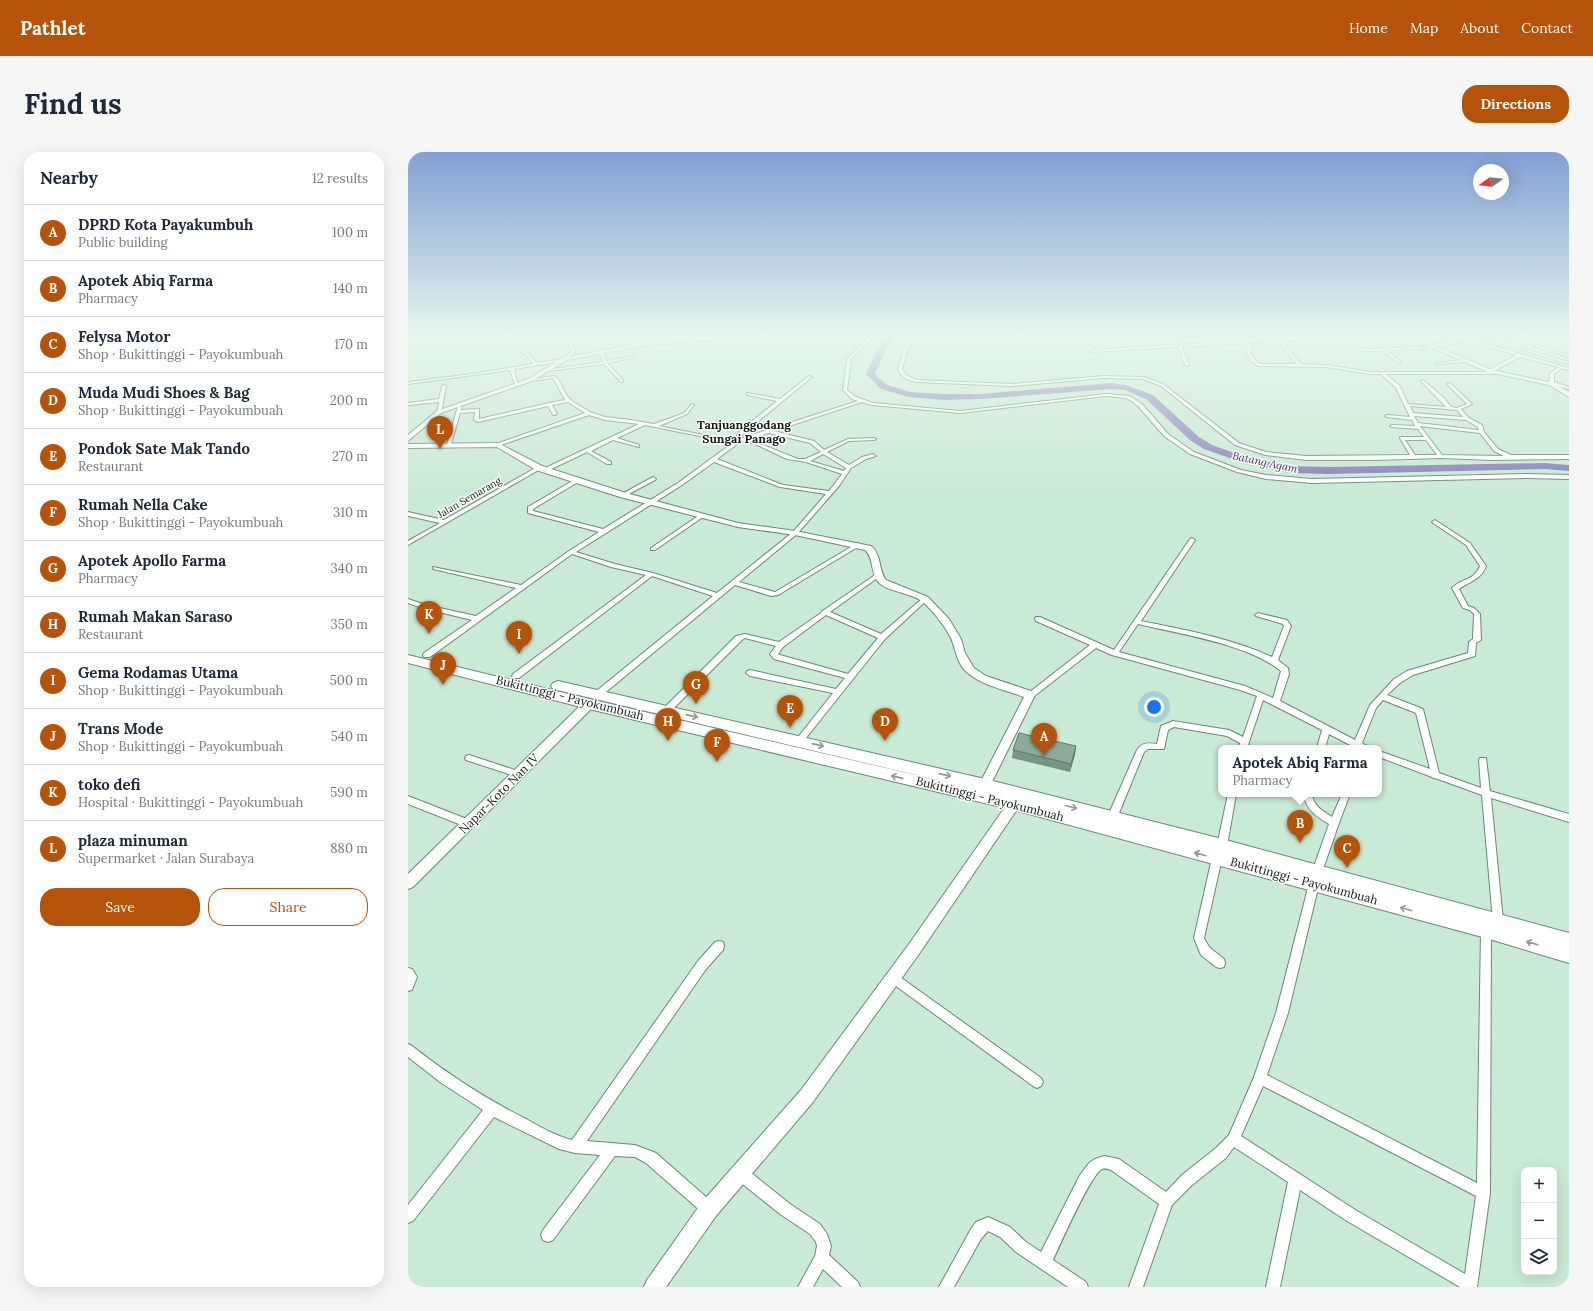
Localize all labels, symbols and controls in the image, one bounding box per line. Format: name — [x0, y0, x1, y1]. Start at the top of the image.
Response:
text: Pathlet — [20, 16, 85, 40]
text: Home — [1349, 19, 1388, 37]
text: Map — [1410, 19, 1438, 37]
text: About — [1460, 19, 1499, 37]
text: Contact — [1521, 19, 1573, 37]
button: Directions — [1462, 85, 1569, 123]
text: Find us — [24, 86, 122, 122]
north arrow — [1473, 164, 1509, 200]
text: Nearby — [40, 167, 98, 189]
text: 12 results — [312, 170, 368, 187]
text: DPRD Kota Payakumbuh — [78, 215, 253, 234]
text: A — [49, 224, 57, 241]
text: 100 m — [332, 224, 368, 241]
text: Public building — [78, 234, 168, 251]
text: Apotek Abiq Farma — [78, 271, 213, 290]
text: B — [49, 280, 57, 297]
text: 140 m — [333, 280, 368, 297]
text: Pharmacy — [78, 290, 138, 307]
text: Felysa Motor — [78, 327, 171, 346]
text: C — [49, 336, 57, 353]
text: 170 m — [334, 336, 368, 353]
text: Shop · Bukittinggi - Payokumbuah — [78, 346, 283, 363]
text: Muda Mudi Shoes & Bag — [78, 383, 250, 402]
text: D — [48, 392, 58, 409]
text: 200 m — [330, 392, 368, 409]
text: Shop · Bukittinggi - Payokumbuah — [78, 402, 283, 419]
pin: L — [427, 416, 453, 449]
district label: Tanjuanggodang Sungai Panago — [697, 417, 792, 446]
text: Pondok Sate Mak Tando — [78, 439, 250, 458]
text: E — [49, 448, 57, 465]
text: 270 m — [332, 448, 368, 465]
water label: Batang Agam — [1231, 448, 1299, 476]
text: Restaurant — [78, 458, 144, 475]
street label: Jalan Semarang — [434, 474, 504, 521]
text: Rumah Nella Cake — [78, 495, 208, 514]
text: F — [49, 504, 57, 521]
text: 310 m — [333, 504, 368, 521]
text: Shop · Bukittinggi - Payokumbuah — [78, 514, 283, 531]
text: Apotek Apollo Farma — [78, 551, 226, 570]
text: G — [48, 560, 58, 577]
text: 340 m — [331, 560, 368, 577]
text: Pharmacy — [78, 570, 138, 587]
pin: K — [416, 601, 442, 634]
text: Rumah Makan Saraso — [78, 607, 233, 626]
text: H — [48, 616, 58, 633]
text: 350 m — [331, 616, 368, 633]
pin: I — [506, 621, 532, 654]
text: Restaurant — [78, 626, 144, 643]
pin: J — [430, 652, 456, 685]
text: Gema Rodamas Utama — [78, 663, 238, 682]
pin: G — [683, 671, 709, 704]
text: I — [50, 672, 56, 689]
text: 500 m — [330, 672, 368, 689]
street label: Bukittinggi - Payokumbuah — [495, 672, 646, 723]
text: Shop · Bukittinggi - Payokumbuah — [78, 682, 283, 699]
pin: E — [777, 695, 803, 728]
your location — [1144, 697, 1164, 717]
pin: H — [655, 708, 681, 741]
pin: D — [872, 708, 898, 741]
one-way arrow — [685, 712, 698, 720]
text: Trans Mode — [78, 719, 163, 738]
pin: A — [1031, 723, 1057, 756]
text: J — [50, 728, 56, 745]
text: 540 m — [331, 728, 368, 745]
pin: F — [704, 729, 730, 762]
text: Shop · Bukittinggi - Payokumbuah — [78, 738, 283, 755]
one-way arrow — [811, 742, 824, 750]
popup — [1218, 745, 1382, 797]
street label: Napar-Koto Nan IV — [456, 750, 543, 837]
text: Apotek Abiq Farma — [1232, 753, 1368, 772]
one-way arrow — [891, 772, 904, 780]
one-way arrow — [938, 772, 951, 780]
text: Pharmacy — [1232, 772, 1292, 789]
street label: Bukittinggi - Payokumbuah — [915, 773, 1066, 824]
text: toko defi — [78, 775, 141, 794]
text: K — [48, 784, 58, 801]
text: 590 m — [330, 784, 368, 801]
text: Hospital · Bukittinggi - Payokumbuah — [78, 794, 303, 811]
one-way arrow — [1064, 804, 1077, 811]
pin: B — [1287, 810, 1313, 843]
text: plaza minuman — [78, 831, 188, 850]
pin: C — [1334, 835, 1360, 868]
text: L — [49, 840, 57, 857]
text: 880 m — [330, 840, 368, 857]
one-way arrow — [1193, 849, 1206, 857]
text: Supermarket · Jalan Surabaya — [78, 850, 254, 867]
street label: Bukittinggi - Payokumbuah — [1229, 854, 1380, 907]
button: Save — [40, 888, 200, 926]
button: Share — [208, 888, 368, 926]
one-way arrow — [1400, 904, 1413, 912]
one-way arrow — [1525, 939, 1538, 946]
map controls — [1521, 1167, 1557, 1275]
button: + — [1521, 1167, 1557, 1203]
button: − — [1521, 1203, 1557, 1239]
button: layers — [1521, 1239, 1557, 1275]

